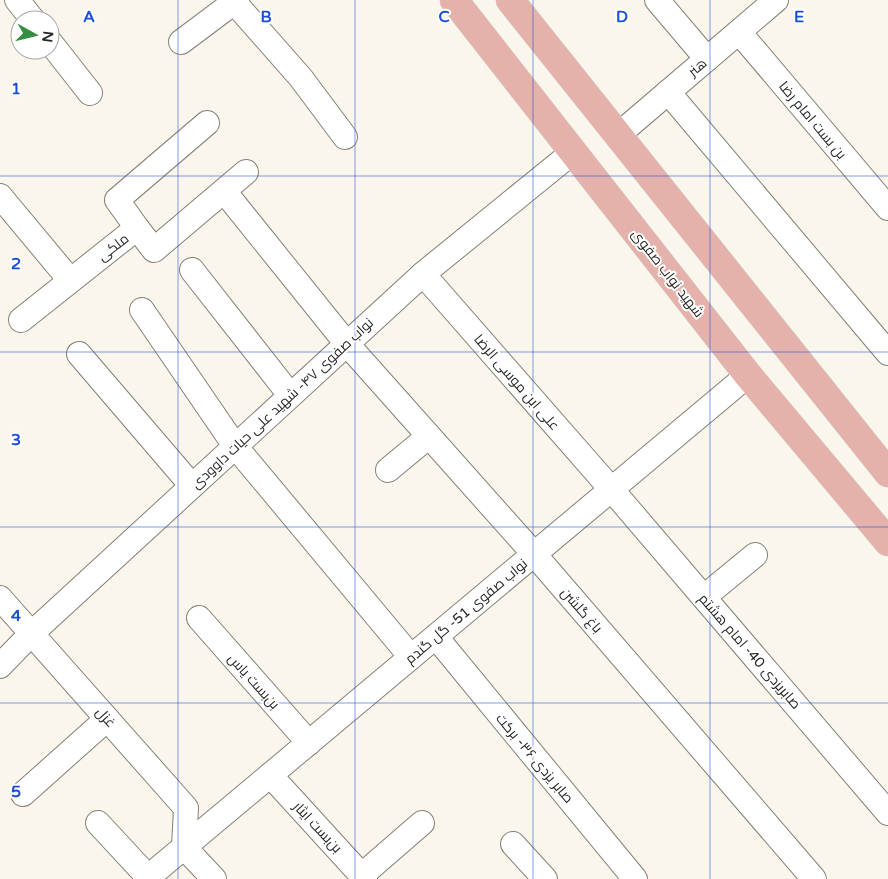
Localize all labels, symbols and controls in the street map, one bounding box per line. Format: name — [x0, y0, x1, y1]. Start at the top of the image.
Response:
text: A — [83, 7, 95, 27]
text: B — [260, 7, 272, 27]
text: C — [438, 7, 450, 27]
text: D — [616, 7, 628, 27]
text: E — [794, 7, 804, 27]
north arrow — [10, 10, 60, 60]
text: N — [38, 30, 57, 43]
street label: هنر — [684, 55, 710, 81]
street label: بن بست امام رضا — [774, 78, 850, 163]
text: 1 — [11, 79, 21, 99]
street label: شهید نواب صفوی — [628, 226, 707, 321]
street label: ملکی — [94, 230, 132, 265]
text: 2 — [11, 254, 21, 274]
street label: نواب صفوی ۴۷- شهید علی حیات داوودی — [188, 314, 377, 492]
street label: علی ابن موسی الرضا — [470, 331, 563, 434]
text: 3 — [11, 430, 21, 450]
street label: نواب صفوی 51- گل گندم — [402, 555, 532, 668]
street label: باغ گلشن — [557, 584, 606, 636]
street label: صابریزدی 40- امام هشتم — [694, 590, 804, 713]
text: 4 — [11, 606, 21, 626]
street label: بن‌بست یاس — [224, 650, 283, 713]
street label: غزل — [92, 704, 119, 731]
street label: صابر یزدی ۳۶- برکت — [492, 710, 577, 807]
text: 5 — [11, 782, 21, 802]
street label: بن‌بست ایثار — [289, 797, 346, 856]

